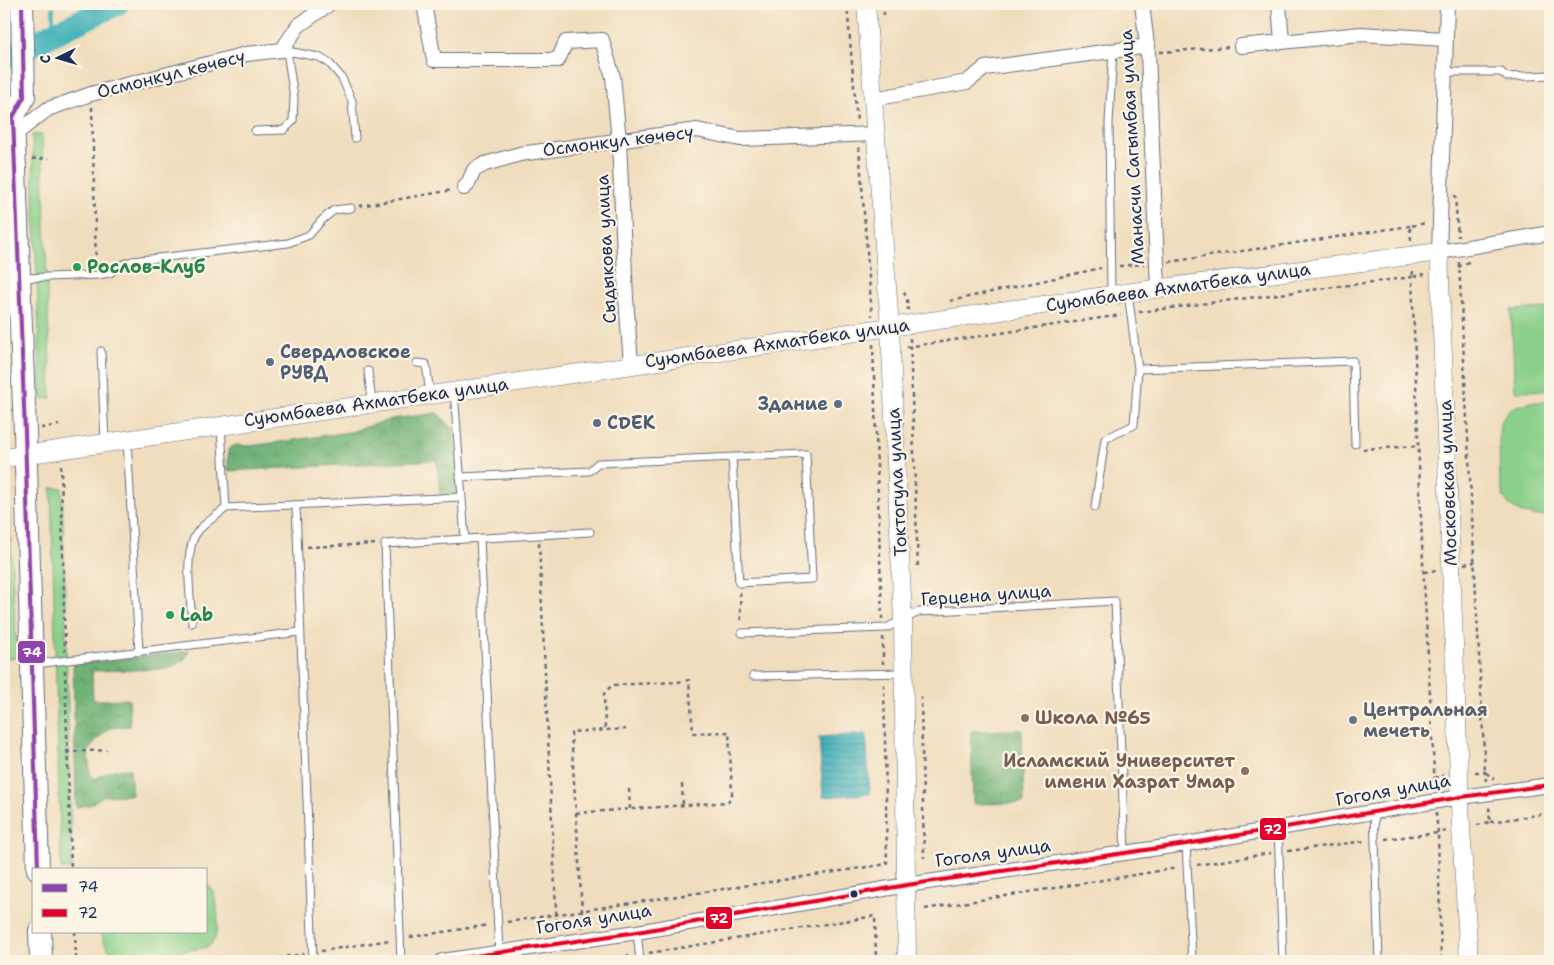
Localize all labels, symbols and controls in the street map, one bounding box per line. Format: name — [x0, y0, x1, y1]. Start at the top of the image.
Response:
street label: Манасчи Сагымбая улица — [1114, 29, 1150, 265]
north arrow — [32, 32, 82, 82]
street label: Осмонкул көчөсү — [94, 44, 248, 104]
text: С — [36, 54, 54, 64]
street label: Осмонкул көчөсү — [541, 120, 695, 162]
street label: Сыдыкова улица — [590, 174, 622, 324]
place label: Рослов-Клуб — [87, 255, 205, 279]
street label: Суюмбаева Ахматбека улица — [1044, 257, 1312, 317]
marker: Рослов-Клуб — [71, 261, 83, 273]
street label: Суюмбаева Ахматбека улица — [643, 313, 911, 373]
place label: Свердловское РУВД — [280, 340, 411, 385]
marker: Свердловское РУВД — [264, 356, 276, 368]
street label: Суюмбаева Ахматбека улица — [242, 372, 510, 432]
place label: Здание — [758, 392, 828, 416]
marker: Здание — [832, 398, 844, 410]
street label: Московская улица — [1433, 399, 1463, 567]
street label: Токтогула улица — [881, 407, 913, 557]
place label: CDEK — [607, 411, 656, 435]
marker: CDEK — [591, 417, 603, 429]
street label: Герцена улица — [920, 578, 1052, 612]
place label: Lab — [180, 603, 213, 627]
marker: Lab — [164, 609, 176, 621]
line badge: 74 — [17, 640, 46, 664]
text: 74 — [22, 643, 42, 661]
place label: Центральная мечеть — [1363, 698, 1488, 743]
place label: Школа №65 — [1035, 706, 1151, 730]
marker: Школа №65 — [1019, 712, 1031, 724]
marker: Центральная мечеть — [1347, 714, 1359, 726]
place label: Исламский Университет имени Хазрат Умар — [1003, 749, 1235, 794]
marker: Исламский Университет имени Хазрат Умар — [1239, 765, 1251, 777]
street label: Гоголя улица — [1334, 768, 1452, 812]
line badge: 72 — [1259, 817, 1287, 841]
text: 72 — [1264, 820, 1283, 838]
street label: Гоголя улица — [934, 833, 1052, 873]
legend — [32, 868, 208, 932]
text: 74 — [78, 877, 98, 897]
unlabelled marker — [849, 889, 859, 899]
street label: Гоголя улица — [535, 898, 653, 940]
text: 72 — [78, 903, 98, 923]
line badge: 72 — [705, 906, 733, 930]
text: 72 — [710, 909, 729, 927]

